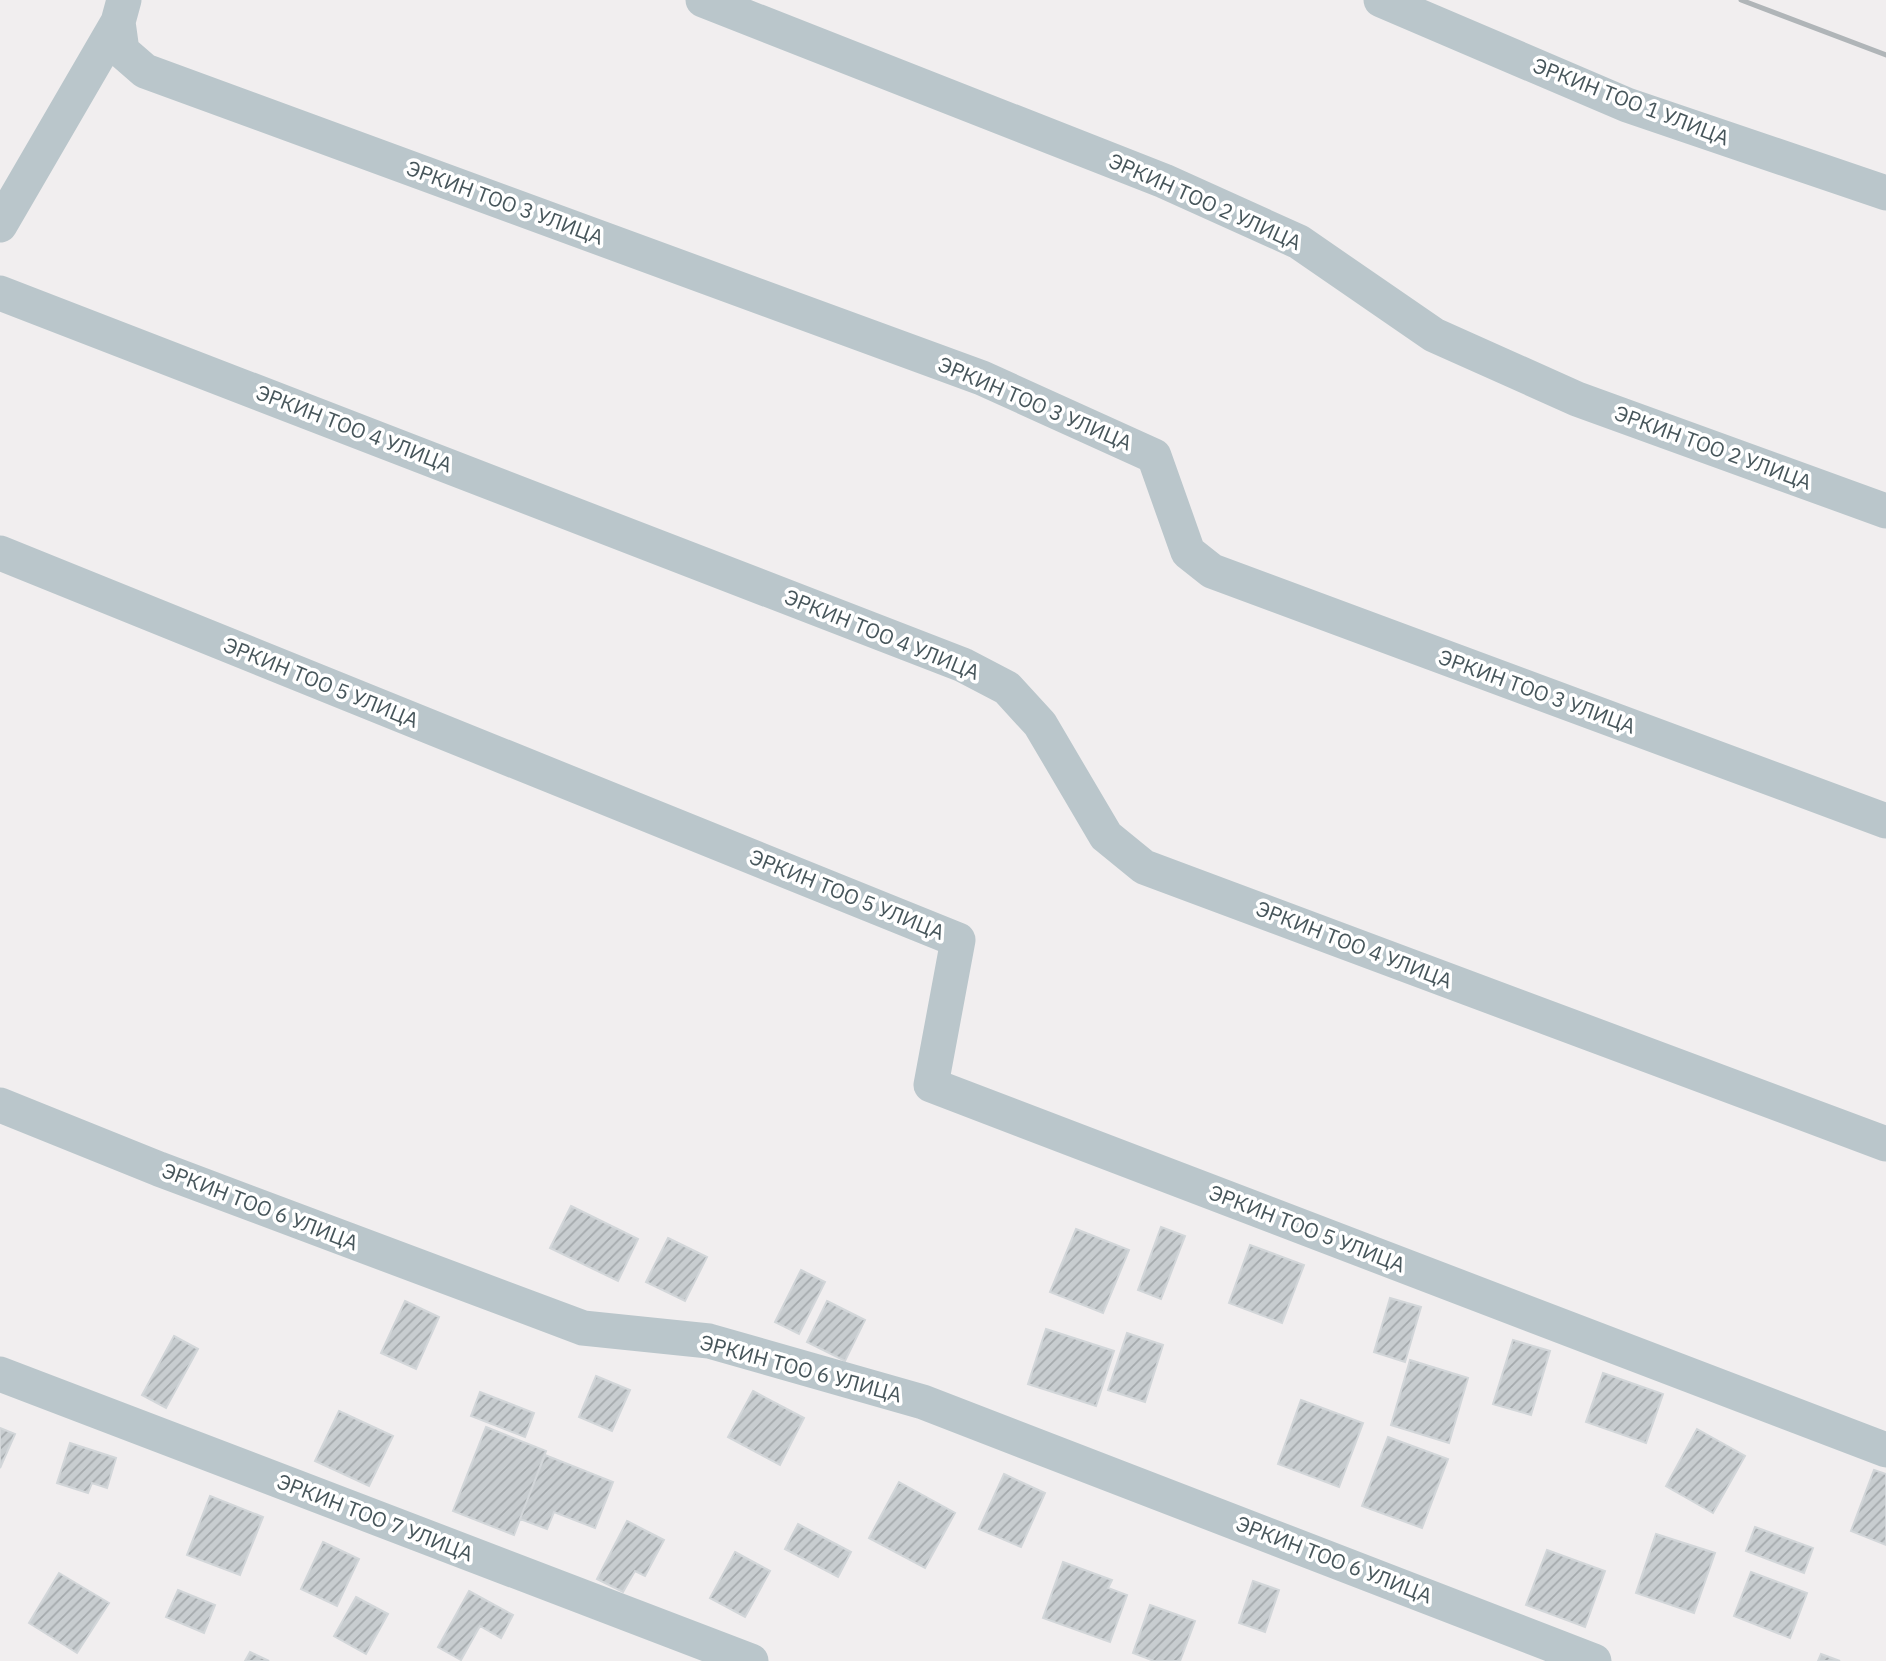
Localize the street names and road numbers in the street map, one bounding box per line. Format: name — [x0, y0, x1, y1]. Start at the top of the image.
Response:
street label: ЭРКИН ТОО 1 УЛИЦА — [1529, 51, 1733, 151]
street label: ЭРКИН ТОО 2 УЛИЦА — [1105, 146, 1306, 256]
street label: ЭРКИН ТОО 3 УЛИЦА — [403, 153, 608, 251]
street label: ЭРКИН ТОО 3 УЛИЦА — [934, 350, 1137, 457]
street label: ЭРКИН ТОО 4 УЛИЦА — [252, 378, 456, 478]
street label: ЭРКИН ТОО 2 УЛИЦА — [1611, 398, 1816, 496]
street label: ЭРКИН ТОО 4 УЛИЦА — [781, 582, 984, 686]
street label: ЭРКИН ТОО 5 УЛИЦА — [220, 630, 423, 734]
street label: ЭРКИН ТОО 3 УЛИЦА — [1435, 642, 1640, 740]
street label: ЭРКИН ТОО 5 УЛИЦА — [746, 842, 949, 946]
street label: ЭРКИН ТОО 4 УЛИЦА — [1252, 894, 1456, 994]
street label: ЭРКИН ТОО 6 УЛИЦА — [158, 1156, 362, 1256]
street label: ЭРКИН ТОО 5 УЛИЦА — [1205, 1178, 1409, 1278]
street label: ЭРКИН ТОО 6 УЛИЦА — [697, 1328, 905, 1408]
street label: ЭРКИН ТОО 7 УЛИЦА — [273, 1467, 477, 1567]
street label: ЭРКИН ТОО 6 УЛИЦА — [1232, 1509, 1436, 1609]

